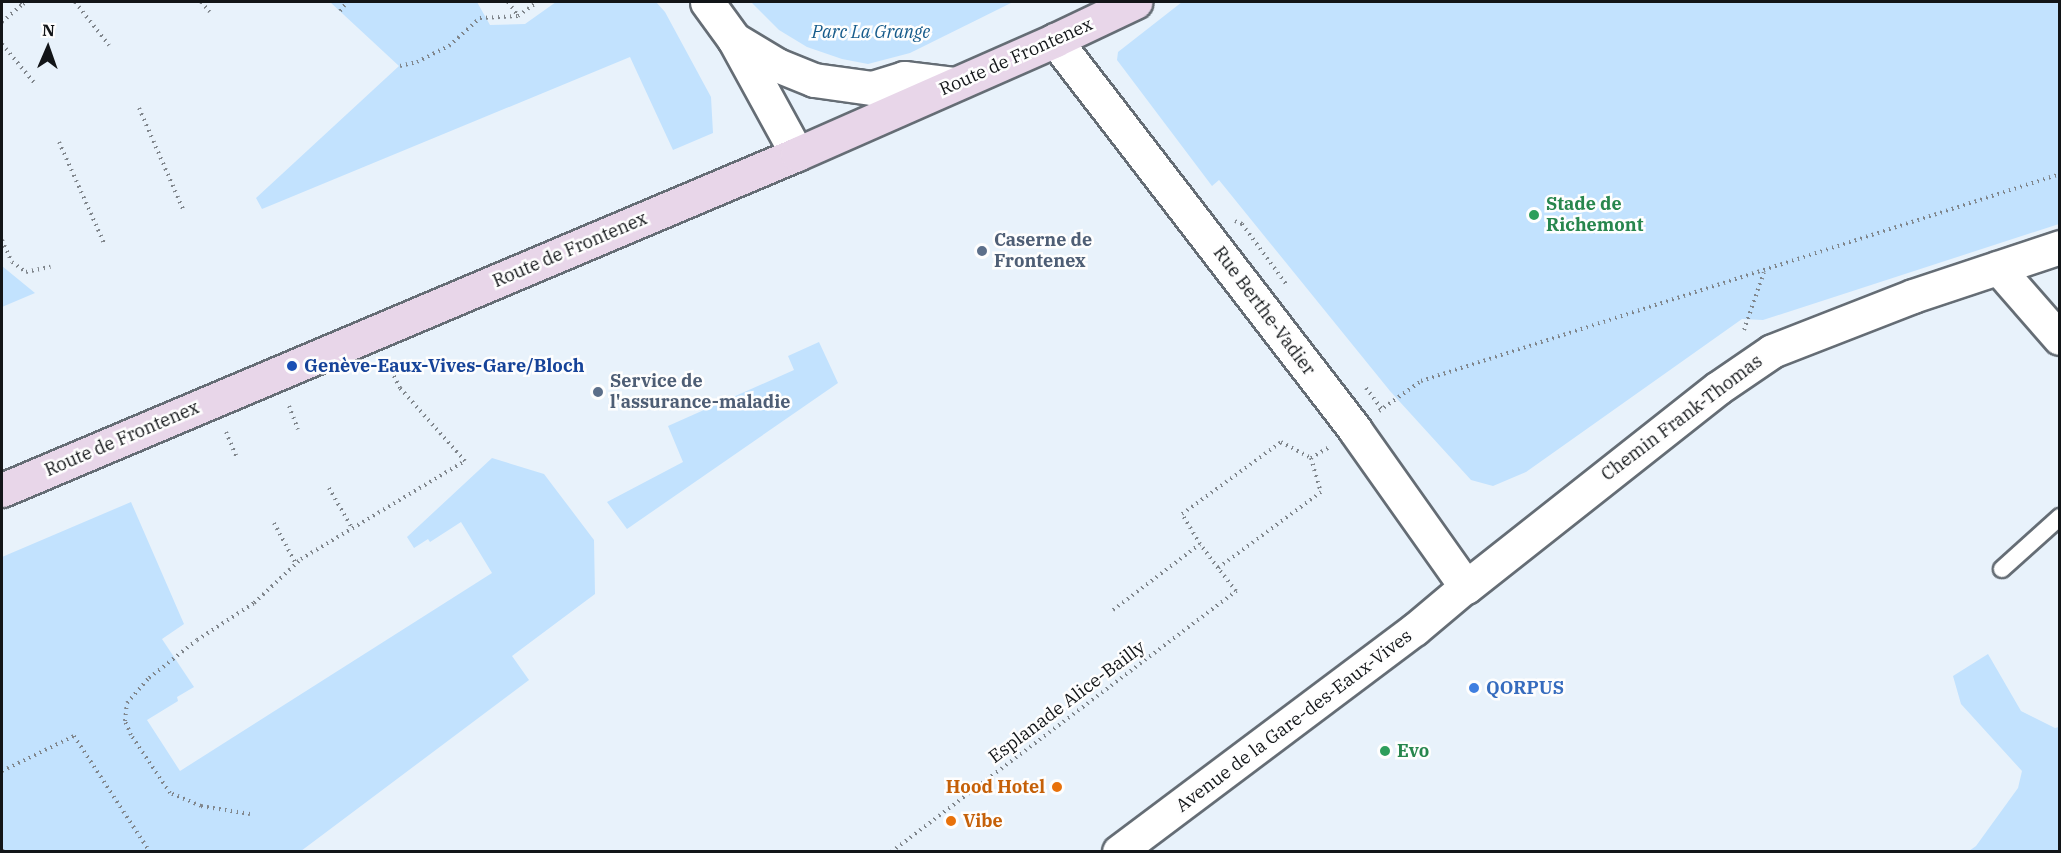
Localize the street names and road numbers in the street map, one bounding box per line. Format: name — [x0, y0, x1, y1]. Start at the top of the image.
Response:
street label: Route de Frontenex — [936, 13, 1096, 101]
street label: Route de Frontenex — [490, 208, 650, 292]
street label: Rue Berthe-Vadier — [1209, 242, 1319, 380]
street label: Chemin Frank-Thomas — [1597, 350, 1767, 486]
street label: Route de Frontenex — [42, 397, 202, 481]
street label: Avenue de la Gare-des-Eaux-Vives — [1172, 625, 1416, 817]
street label: Esplanade Alice-Bailly — [985, 636, 1149, 768]

